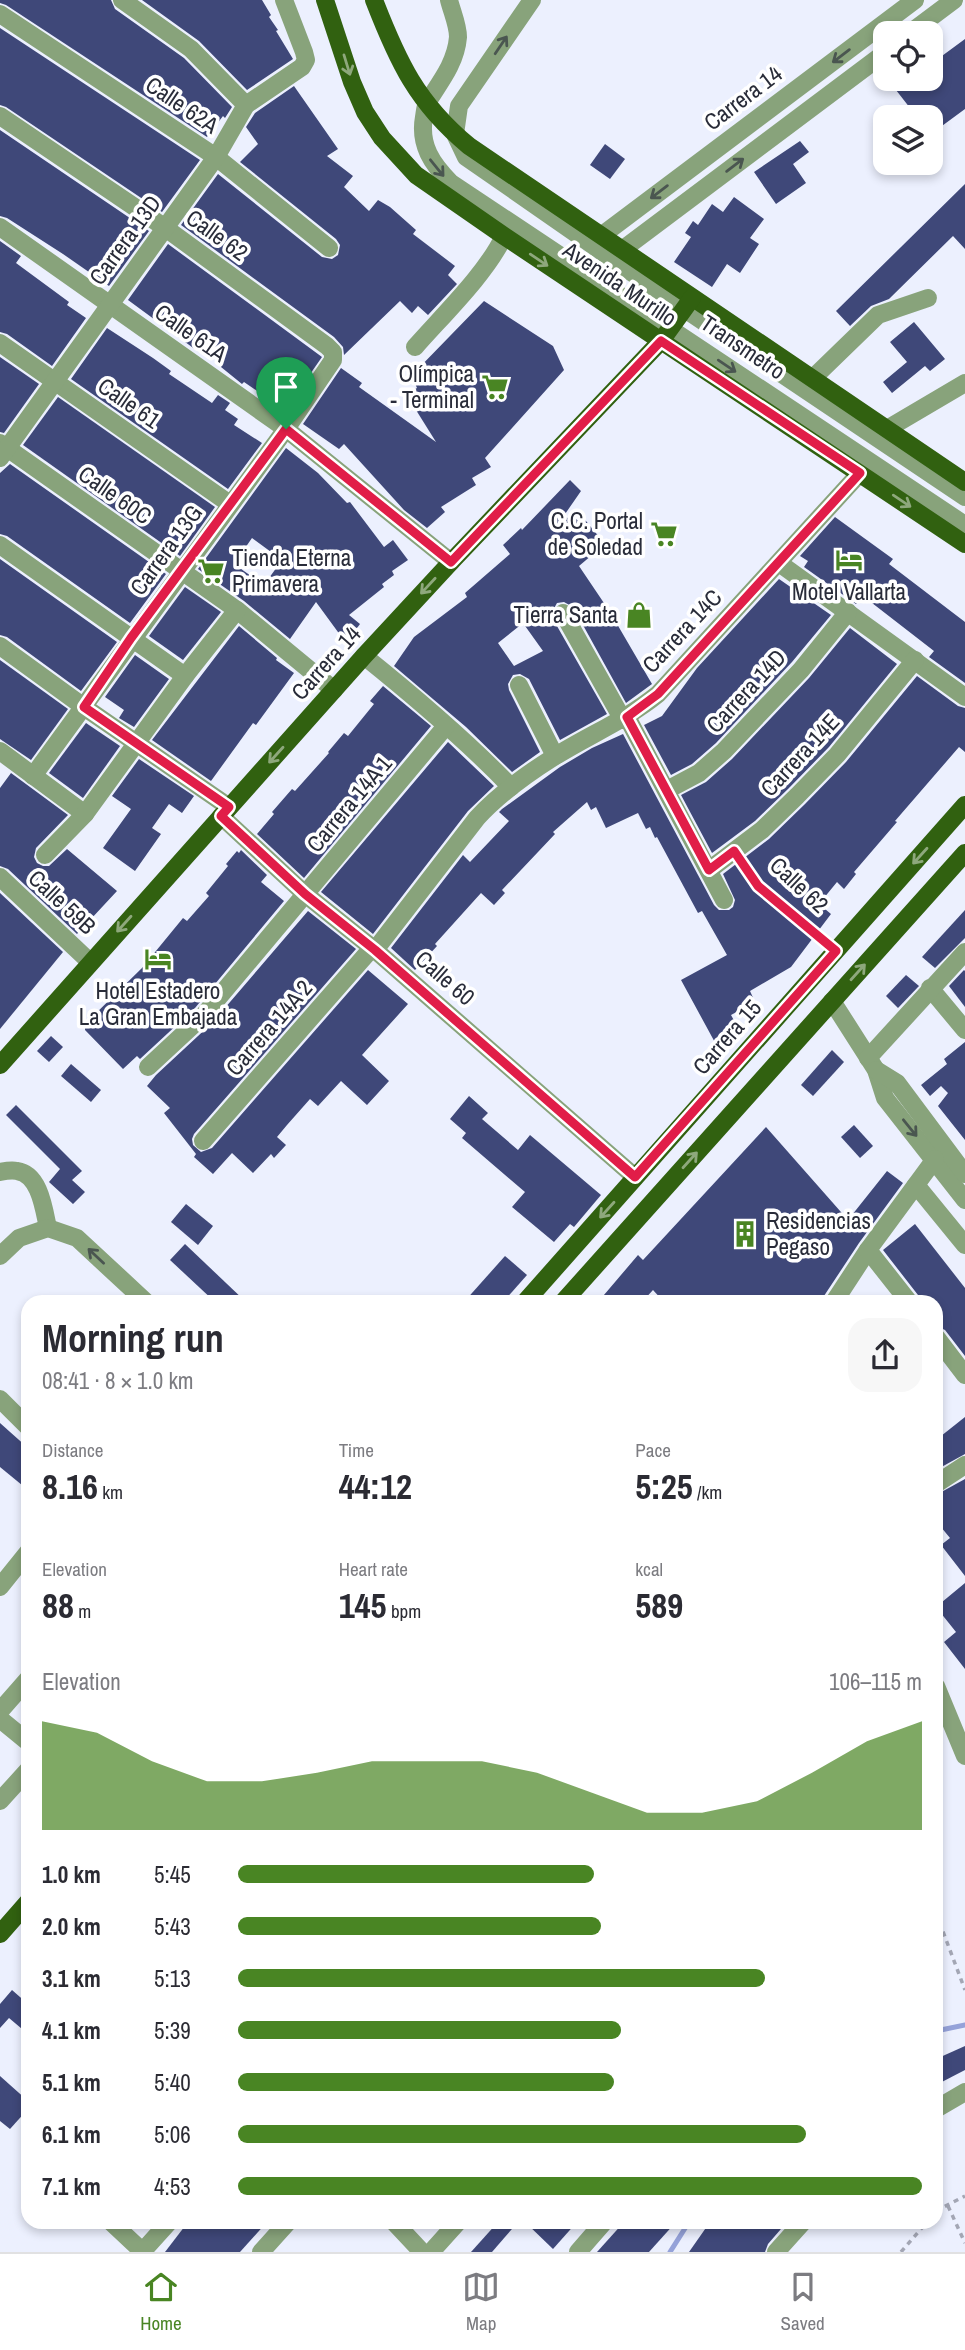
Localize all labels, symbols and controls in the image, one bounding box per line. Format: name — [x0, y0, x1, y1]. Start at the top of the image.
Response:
map controls — [873, 21, 943, 175]
button: locate — [873, 21, 943, 91]
one-way arrow — [494, 35, 508, 55]
one-way arrow — [832, 48, 850, 63]
one-way arrow — [341, 54, 354, 76]
street label: Carrera 14 — [697, 58, 788, 137]
street label: Calle 62A — [140, 69, 225, 141]
button: layers — [873, 105, 943, 175]
one-way arrow — [430, 158, 445, 176]
one-way arrow — [726, 158, 745, 173]
one-way arrow — [650, 185, 669, 200]
street label: Carrera 13D — [82, 189, 168, 291]
street label: Calle 62 — [180, 202, 254, 267]
street label: Avenida Murillo — [557, 234, 683, 333]
one-way arrow — [529, 253, 548, 267]
street label: Calle 61A — [149, 296, 234, 369]
street label: Transmetro — [695, 307, 792, 386]
pin — [256, 357, 316, 429]
place label: Olímpica - Terminal — [390, 358, 475, 415]
one-way arrow — [717, 359, 736, 373]
icon: arrive — [267, 368, 305, 406]
street label: Calle 61 — [92, 370, 167, 435]
supermarket icon: Olímpica - Terminal — [480, 372, 510, 402]
street label: Calle 60C — [72, 458, 158, 531]
one-way arrow — [891, 494, 911, 508]
street label: Carrera 13G — [122, 498, 209, 601]
place label: C.C. Portal de Soledad — [548, 505, 643, 562]
supermarket icon: C.C. Portal de Soledad — [649, 519, 679, 549]
place label: Tienda Eterna Primavera — [232, 542, 352, 599]
hotel icon: Motel Vallarta — [834, 545, 864, 575]
supermarket icon: Tienda Eterna Primavera — [196, 556, 226, 586]
place label: Motel Vallarta — [792, 576, 906, 607]
one-way arrow — [420, 577, 437, 594]
street label: Carrera 14C — [635, 582, 728, 679]
place label: Tierra Santa — [514, 599, 619, 630]
shop icon: Tierra Santa — [624, 600, 654, 630]
street label: Carrera 14 — [284, 618, 368, 707]
street label: Carrera 14D — [699, 642, 792, 739]
street label: Carrera 14E — [753, 707, 846, 803]
one-way arrow — [268, 746, 284, 764]
street label: Carrera 14A 1 — [299, 748, 399, 859]
one-way arrow — [912, 847, 928, 865]
street label: Calle 62 — [763, 850, 835, 920]
street label: Calle 59B — [22, 862, 103, 941]
one-way arrow — [116, 915, 132, 933]
street label: Calle 60 — [409, 943, 482, 1012]
hotel icon: Hotel Estadero La Gran Embajada — [143, 944, 173, 974]
one-way arrow — [850, 964, 867, 981]
street label: Carrera 14A 2 — [218, 973, 319, 1082]
place label: Hotel Estadero La Gran Embajada — [79, 975, 238, 1032]
street label: Carrera 15 — [685, 992, 768, 1081]
one-way arrow — [902, 1118, 917, 1137]
one-way arrow — [682, 1152, 699, 1169]
one-way arrow — [598, 1201, 615, 1218]
place label: Residencias Pegaso — [766, 1205, 871, 1262]
building icon: Residencias Pegaso — [730, 1219, 760, 1249]
one-way arrow — [88, 1247, 105, 1264]
text: Morning run — [42, 1313, 224, 1364]
button: share — [848, 1318, 922, 1392]
text: 08:41 · 8 × 1.0 km — [42, 1365, 194, 1396]
text: Distance — [42, 1437, 103, 1463]
text: Time — [339, 1437, 374, 1463]
text: Pace — [635, 1437, 671, 1463]
text: 8.16 — [42, 1463, 98, 1510]
text: 44:12 — [339, 1463, 412, 1510]
text: 5:25 — [635, 1463, 693, 1510]
text: km — [98, 1479, 123, 1505]
text: /km — [693, 1479, 722, 1505]
text: Elevation — [42, 1556, 107, 1582]
text: Heart rate — [339, 1556, 408, 1582]
text: kcal — [635, 1556, 663, 1582]
text: 88 — [42, 1582, 74, 1629]
text: 145 — [339, 1582, 387, 1629]
text: 589 — [635, 1582, 683, 1629]
text: m — [74, 1598, 91, 1624]
text: bpm — [387, 1598, 421, 1624]
text: Elevation — [42, 1666, 121, 1697]
text: 106–115 m — [829, 1666, 922, 1697]
text: 1.0 km — [42, 1859, 101, 1890]
text: 5:45 — [154, 1859, 191, 1890]
text: 2.0 km — [42, 1911, 101, 1942]
text: 5:43 — [154, 1911, 191, 1942]
text: 3.1 km — [42, 1963, 101, 1994]
text: 5:13 — [154, 1963, 191, 1994]
text: 4.1 km — [42, 2015, 101, 2046]
text: 5:39 — [154, 2015, 191, 2046]
text: 5.1 km — [42, 2067, 101, 2098]
text: 5:40 — [154, 2067, 191, 2098]
text: 6.1 km — [42, 2119, 101, 2150]
text: 5:06 — [154, 2119, 191, 2150]
text: 7.1 km — [42, 2171, 101, 2202]
text: 4:53 — [154, 2171, 191, 2202]
tab: Home — [140, 2268, 182, 2336]
tab: Map — [462, 2268, 500, 2336]
tab: Saved — [781, 2268, 825, 2336]

